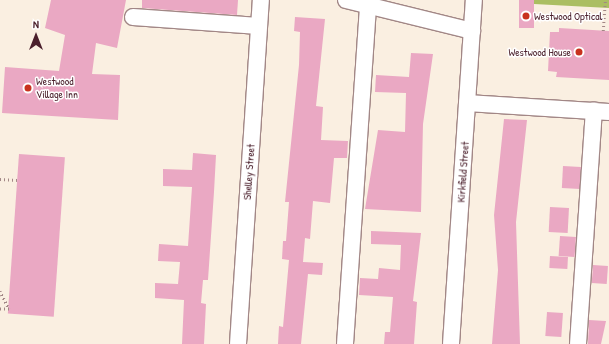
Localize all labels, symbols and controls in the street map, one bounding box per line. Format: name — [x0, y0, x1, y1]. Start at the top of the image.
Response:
place label: Westwood Optical — [534, 9, 603, 23]
marker: Westwood Optical — [521, 11, 531, 21]
north arrow — [16, 16, 56, 56]
text: N — [33, 17, 39, 31]
place label: Westwood House — [508, 45, 571, 59]
marker: Westwood House — [574, 47, 584, 57]
place label: Westwood Village Inn — [36, 75, 78, 101]
marker: Westwood Village Inn — [23, 83, 33, 93]
street label: Kirkfield Street — [454, 141, 472, 203]
street label: Shelley Street — [240, 144, 258, 200]

